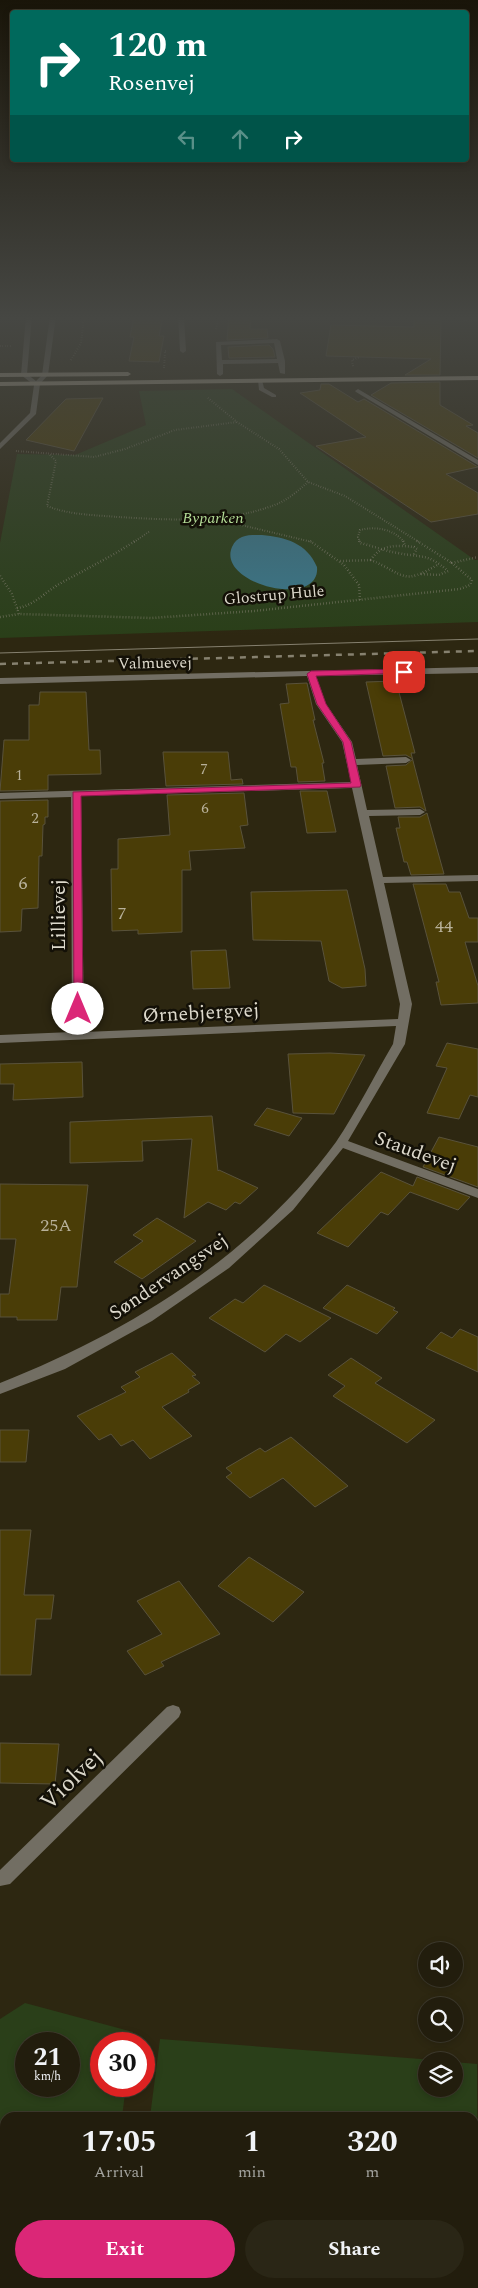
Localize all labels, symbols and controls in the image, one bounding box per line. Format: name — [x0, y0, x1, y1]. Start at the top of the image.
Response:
text: 120 m — [108, 19, 207, 72]
icon: right — [25, 30, 90, 95]
text: Rosenvej — [108, 67, 195, 100]
icon: left — [173, 125, 201, 153]
icon: ahead — [226, 125, 254, 153]
icon: right — [279, 125, 307, 153]
park label: Byparken — [182, 506, 244, 530]
street label: Glostrup Hule — [223, 579, 325, 611]
street label: Valmuevej — [118, 650, 192, 676]
pin — [383, 651, 425, 693]
icon: arrive — [390, 658, 418, 686]
house number: 7 — [200, 758, 208, 781]
house number: 1 — [15, 764, 23, 787]
house number: 6 — [201, 797, 209, 820]
house number: 2 — [31, 807, 39, 830]
house number: 6 — [19, 870, 28, 897]
street label: Lillievej — [44, 879, 74, 951]
house number: 7 — [118, 900, 127, 927]
house number: 44 — [435, 913, 453, 940]
position arrow — [51, 982, 103, 1034]
street label: Ørnebjergvej — [142, 995, 260, 1031]
street label: Staudevej — [370, 1123, 461, 1181]
house number: 25A — [40, 1212, 72, 1239]
street label: Søndervangsvej — [103, 1226, 234, 1328]
street label: Violvej — [32, 1740, 112, 1819]
map controls — [418, 1942, 463, 2097]
button: sound — [418, 1942, 463, 1987]
button: search — [418, 1997, 463, 2042]
speed limit sign: 30 — [90, 2032, 155, 2097]
text: 21 — [33, 2039, 62, 2077]
button: layers — [418, 2052, 463, 2097]
text: km/h — [34, 2067, 61, 2086]
text: 17:05 — [81, 2119, 157, 2165]
text: 1 — [243, 2119, 260, 2165]
text: 320 — [347, 2119, 398, 2165]
text: Arrival — [94, 2160, 144, 2184]
text: min — [238, 2160, 266, 2184]
text: m — [366, 2160, 379, 2184]
button: Exit — [15, 2220, 235, 2278]
button: Share — [245, 2220, 464, 2278]

